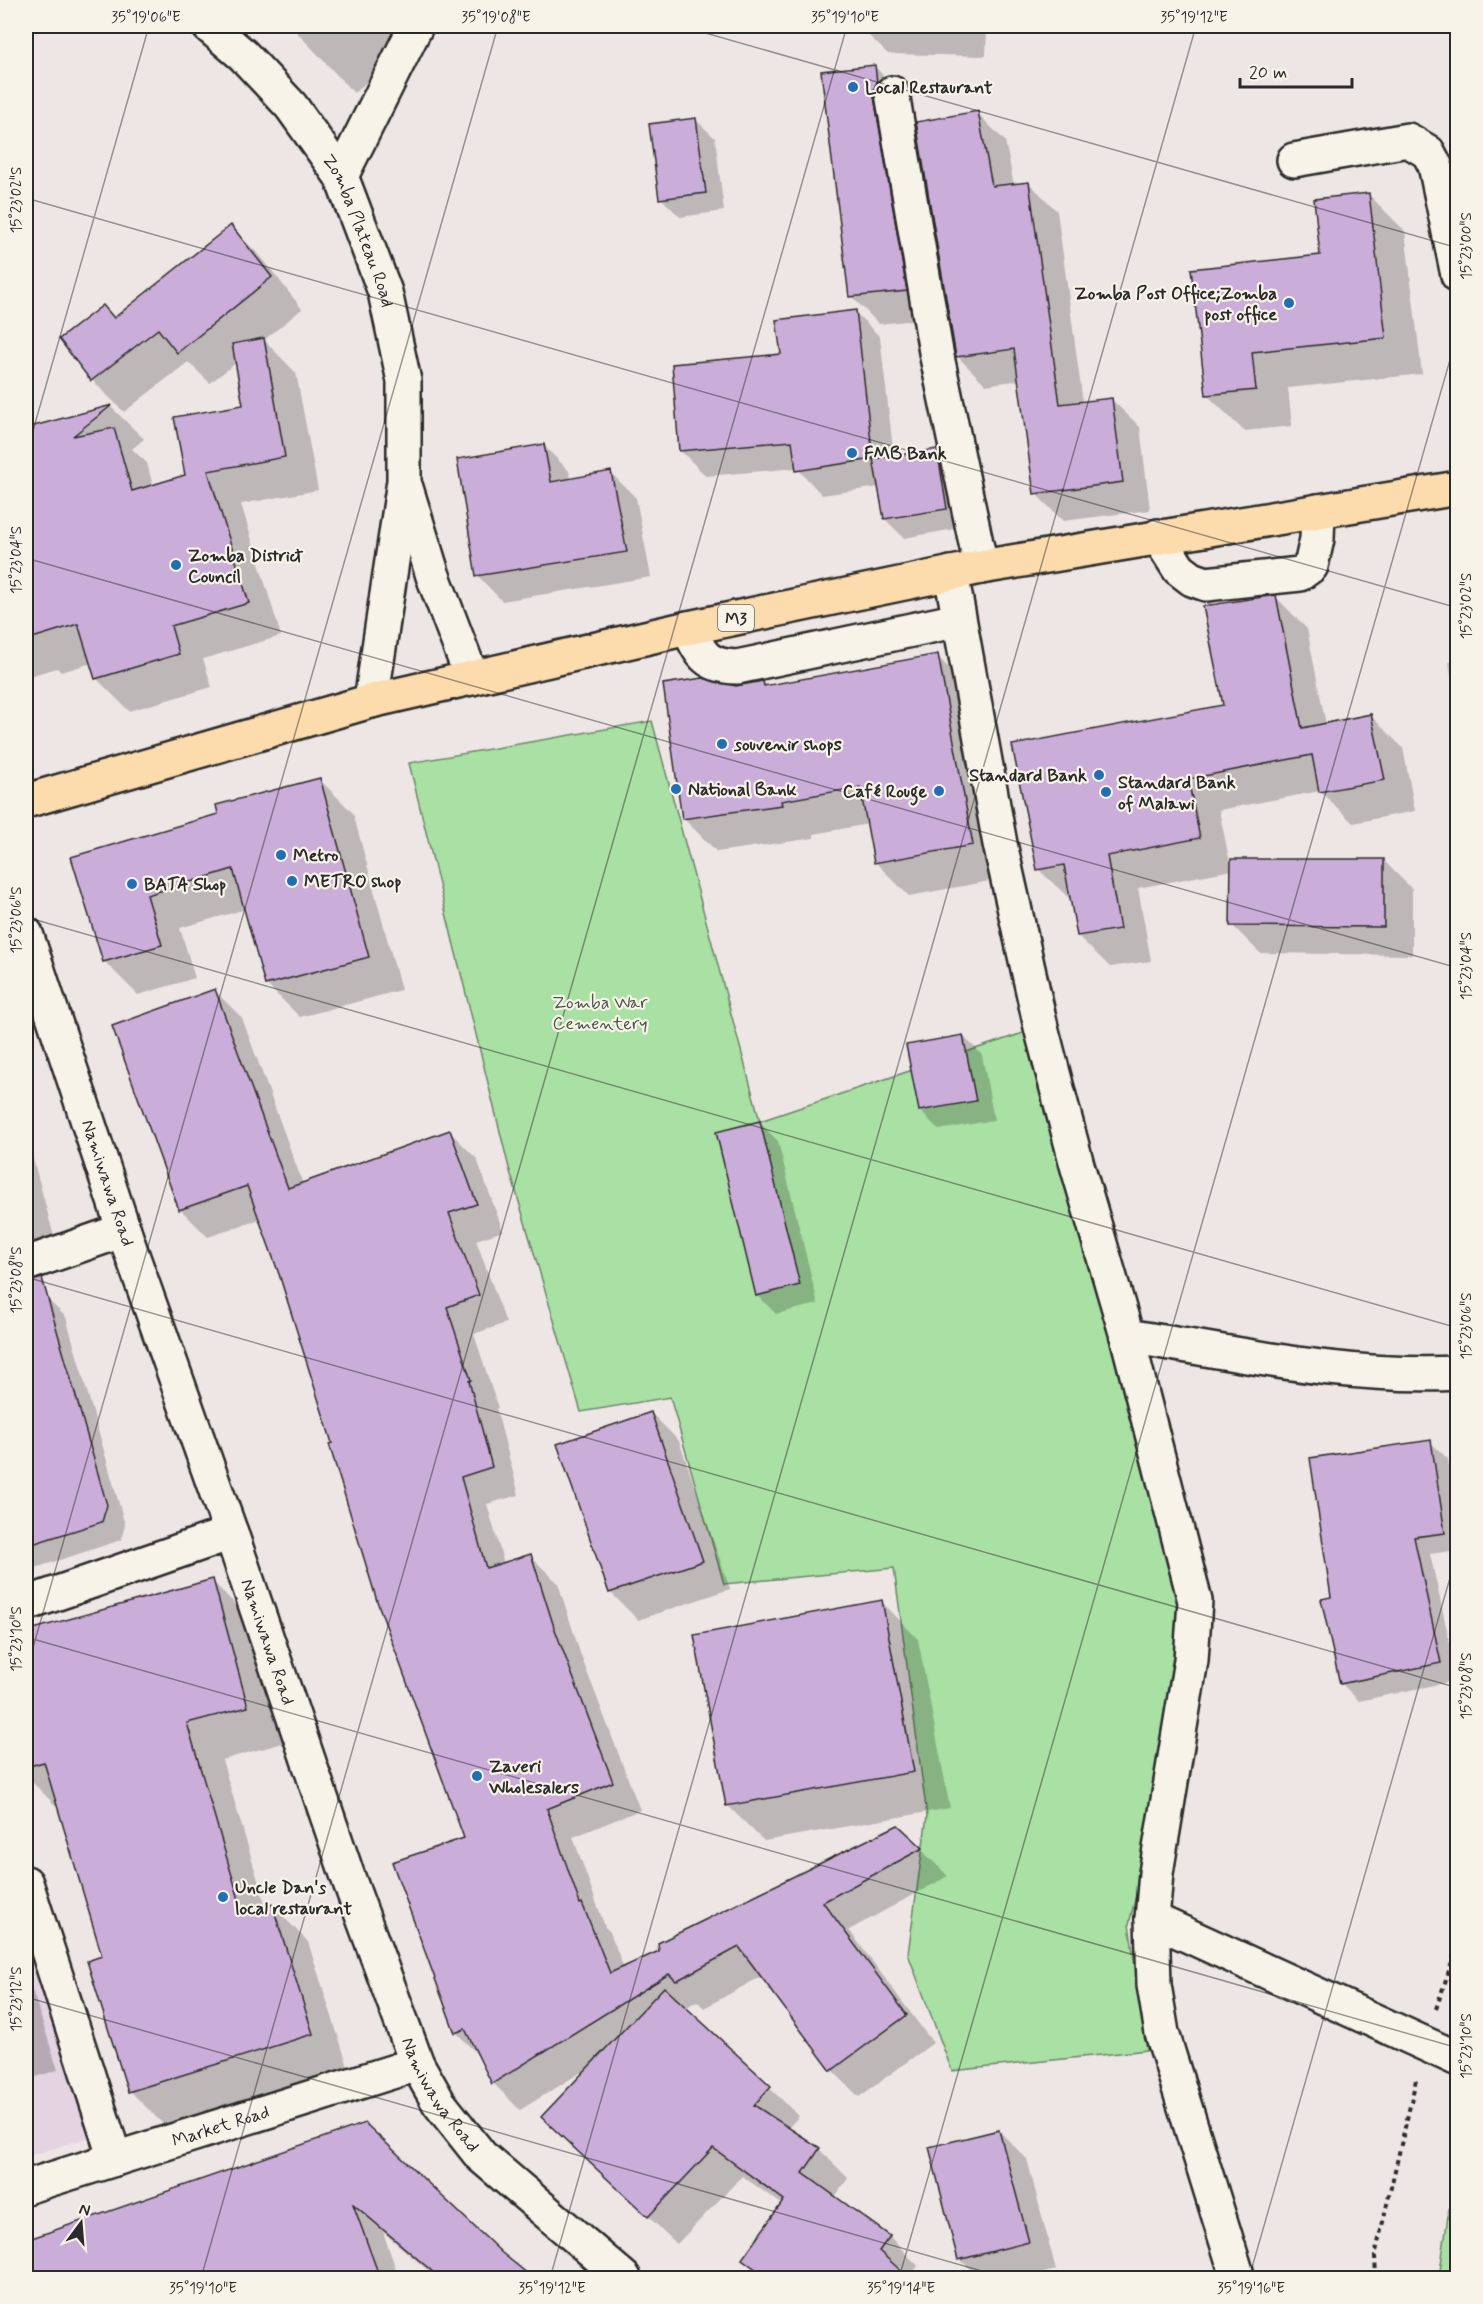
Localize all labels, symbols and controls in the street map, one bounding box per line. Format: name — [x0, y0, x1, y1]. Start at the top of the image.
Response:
text: 35°19'06"E — [111, 8, 181, 28]
text: 35°19'08"E — [461, 8, 531, 28]
text: 35°19'10"E — [811, 8, 879, 28]
text: 35°19'12"E — [1160, 8, 1228, 28]
scale bar — [1240, 51, 1352, 89]
text: 20 m — [1249, 61, 1287, 85]
place label: Local Restaurant — [865, 76, 993, 100]
marker: Local Restaurant — [846, 80, 860, 94]
street label: Zomba Plateau Road — [316, 149, 399, 310]
text: 15°23'02"S — [7, 167, 27, 233]
text: 15°23'00"S — [1457, 212, 1477, 280]
place label: Zomba Post Office;Zomba post office — [1074, 282, 1277, 327]
marker: Zomba Post Office;Zomba post office — [1282, 296, 1296, 310]
place label: FMB Bank — [864, 442, 947, 466]
marker: FMB Bank — [845, 446, 859, 460]
text: 15°23'04"S — [7, 526, 27, 594]
place label: Zomba District Council — [188, 544, 304, 589]
marker: Zomba District Council — [169, 558, 183, 572]
text: 15°23'02"S — [1457, 573, 1477, 639]
road number: M3 — [718, 605, 754, 631]
place label: souvenir shops — [733, 733, 842, 757]
marker: souvenir shops — [715, 737, 729, 751]
place label: Standard Bank — [969, 764, 1087, 788]
marker: Standard Bank — [1092, 768, 1106, 782]
place label: Standard Bank of Malawi — [1118, 771, 1236, 816]
place label: National Bank — [688, 778, 798, 802]
place label: Café Rouge — [843, 780, 928, 806]
marker: National Bank — [669, 782, 683, 796]
marker: Café Rouge — [932, 784, 946, 798]
marker: Standard Bank of Malawi — [1099, 785, 1113, 799]
place label: Metro — [293, 844, 339, 868]
marker: Metro — [274, 848, 288, 862]
place label: METRO shop — [304, 870, 402, 894]
place label: BATA Shop — [144, 873, 226, 897]
marker: METRO shop — [285, 874, 299, 888]
marker: BATA Shop — [125, 877, 139, 891]
text: 15°23'06"S — [7, 886, 27, 954]
text: 15°23'04"S — [1457, 932, 1477, 1000]
park label: Zomba War Cementery — [553, 991, 648, 1036]
street label: Namiwawa Road — [75, 1117, 139, 1250]
text: 15°23'08"S — [7, 1246, 27, 1314]
text: 15°23'06"S — [1457, 1292, 1477, 1360]
street label: Namiwawa Road — [234, 1576, 300, 1708]
text: 15°23'10"S — [7, 1606, 27, 1672]
text: 15°23'08"S — [1457, 1652, 1477, 1720]
place label: Zaveri Wholesalers — [488, 1755, 579, 1800]
marker: Zaveri Wholesalers — [470, 1769, 484, 1783]
place label: Uncle Dan's local restaurant — [235, 1876, 352, 1921]
marker: Uncle Dan's local restaurant — [216, 1890, 230, 1904]
text: 15°23'12"S — [7, 1966, 27, 2032]
text: 15°23'10"S — [1457, 2013, 1477, 2079]
street label: Namiwawa Road — [395, 2034, 485, 2158]
street label: Market Road — [169, 2100, 273, 2153]
north arrow — [51, 2193, 111, 2253]
text: N — [77, 2198, 93, 2222]
text: 35°19'10"E — [169, 2279, 237, 2299]
text: 35°19'12"E — [518, 2279, 586, 2299]
text: 35°19'14"E — [867, 2279, 936, 2299]
text: 35°19'16"E — [1217, 2279, 1285, 2299]

